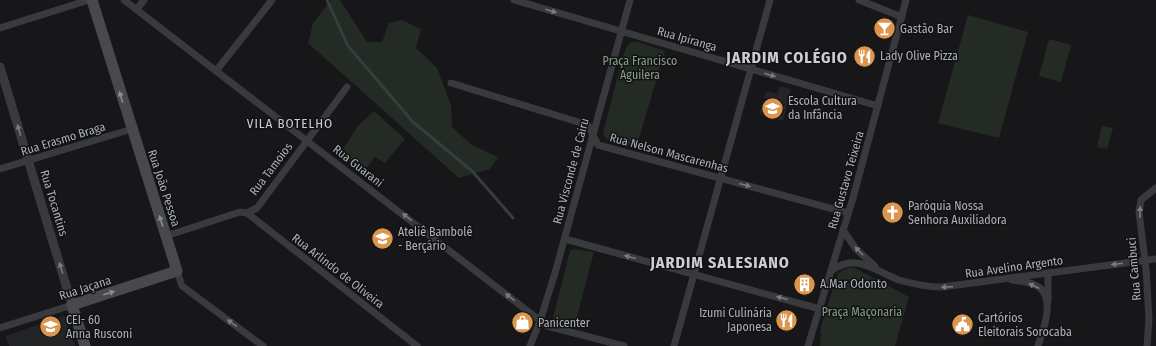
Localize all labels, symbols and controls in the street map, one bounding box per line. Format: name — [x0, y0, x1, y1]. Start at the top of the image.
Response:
one-way arrow — [545, 8, 557, 14]
bar icon: Gastão Bar — [872, 16, 898, 42]
place label: Gastão Bar — [900, 22, 954, 36]
street label: Rua Ipiranga — [656, 24, 719, 54]
restaurant icon: Lady Olive Pizza — [852, 43, 878, 69]
district label: JARDIM COLÉGIO — [725, 47, 848, 67]
place label: Lady Olive Pizza — [880, 49, 958, 63]
park label: Praça Francisco Aguilera — [603, 54, 677, 82]
one-way arrow — [764, 72, 776, 78]
one-way arrow — [118, 90, 124, 102]
place label: Escola Cultura da Infância — [788, 94, 857, 122]
school or university icon: Escola Cultura da Infância — [760, 95, 786, 121]
district label: VILA BOTELHO — [247, 116, 333, 131]
street label: Rua Visconde de Cairu — [550, 117, 592, 225]
street label: Rua Erasmo Braga — [19, 119, 107, 158]
one-way arrow — [16, 124, 22, 136]
street label: Rua Gustavo Teixeira — [825, 129, 867, 231]
street label: Rua Nelson Mascarenhas — [608, 130, 730, 176]
street label: Rua Tamoios — [247, 140, 295, 198]
street label: Rua Guarani — [330, 142, 386, 190]
street label: Rua João Pessoa — [145, 148, 183, 228]
street label: Rua Tocantins — [37, 168, 71, 238]
one-way arrow — [739, 182, 751, 188]
place label: Paróquia Nossa Senhora Auxiliadora — [908, 199, 1007, 227]
church icon: Paróquia Nossa Senhora Auxiliadora — [880, 200, 906, 226]
one-way arrow — [1137, 205, 1143, 218]
one-way arrow — [401, 213, 412, 221]
one-way arrow — [157, 214, 163, 226]
place label: Ateliê Bambolê - Berçário — [398, 225, 472, 253]
school or university icon: Ateliê Bambolê - Berçário — [370, 226, 396, 252]
street label: Rua Arlindo de Oliveira — [289, 231, 387, 311]
street label: Rua Cambuci — [1124, 237, 1144, 301]
one-way arrow — [854, 246, 864, 256]
district label: JARDIM SALESIANO — [649, 253, 790, 272]
street label: Rua Avelino Argento — [964, 253, 1064, 281]
one-way arrow — [623, 254, 635, 260]
one-way arrow — [1111, 261, 1123, 267]
one-way arrow — [58, 262, 64, 274]
building icon: A.Mar Odonto — [791, 271, 817, 297]
street label: Rua Jaçana — [57, 273, 113, 303]
place label: A.Mar Odonto — [820, 277, 887, 291]
one-way arrow — [941, 283, 953, 290]
one-way arrow — [1028, 283, 1040, 289]
one-way arrow — [104, 290, 116, 296]
one-way arrow — [504, 292, 515, 301]
one-way arrow — [776, 295, 788, 301]
park label: Praça Maçonaria — [822, 305, 902, 319]
place label: Izumi Culinária Japonesa — [699, 306, 772, 334]
restaurant icon: Izumi Culinária Japonesa — [774, 307, 800, 333]
shop icon: Panicenter — [509, 310, 535, 336]
place label: Cartórios Eleitorais Sorocaba — [978, 311, 1072, 339]
public building icon: Cartórios Eleitorais Sorocaba — [949, 312, 975, 338]
place label: CEI- 60 Anna Rusconi — [66, 313, 132, 341]
school or university icon: CEI- 60 Anna Rusconi — [38, 314, 64, 340]
place label: Panicenter — [538, 316, 591, 330]
one-way arrow — [227, 319, 237, 327]

